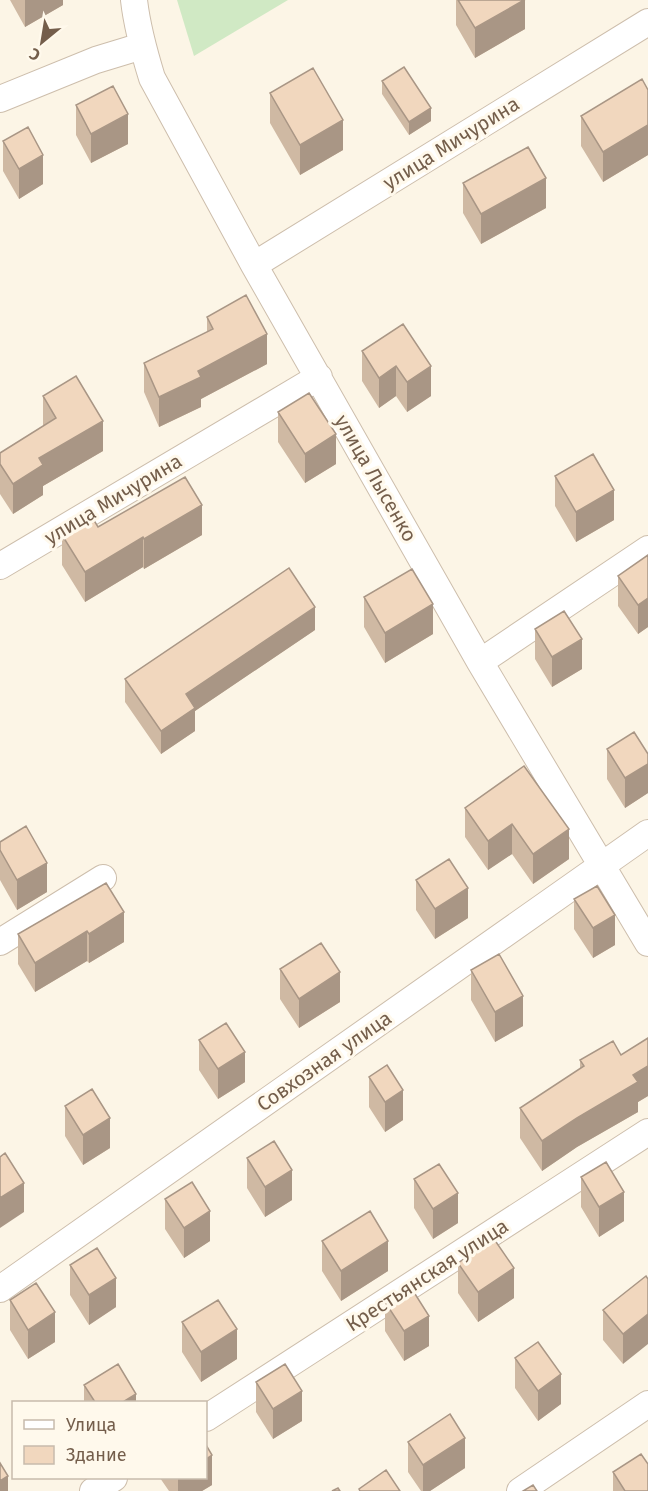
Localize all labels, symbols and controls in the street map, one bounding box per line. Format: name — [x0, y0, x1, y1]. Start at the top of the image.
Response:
north arrow — [12, 12, 72, 72]
text: С — [25, 44, 43, 65]
street label: улица Мичурина — [378, 91, 524, 195]
street label: улица Лысенко — [330, 410, 422, 546]
street label: улица Мичурина — [40, 449, 186, 549]
street label: Совхозная улица — [252, 1006, 396, 1116]
street label: Крестьянская улица — [341, 1214, 513, 1336]
legend — [12, 1401, 207, 1479]
text: Улица — [66, 1414, 116, 1436]
text: Здание — [66, 1444, 127, 1466]

